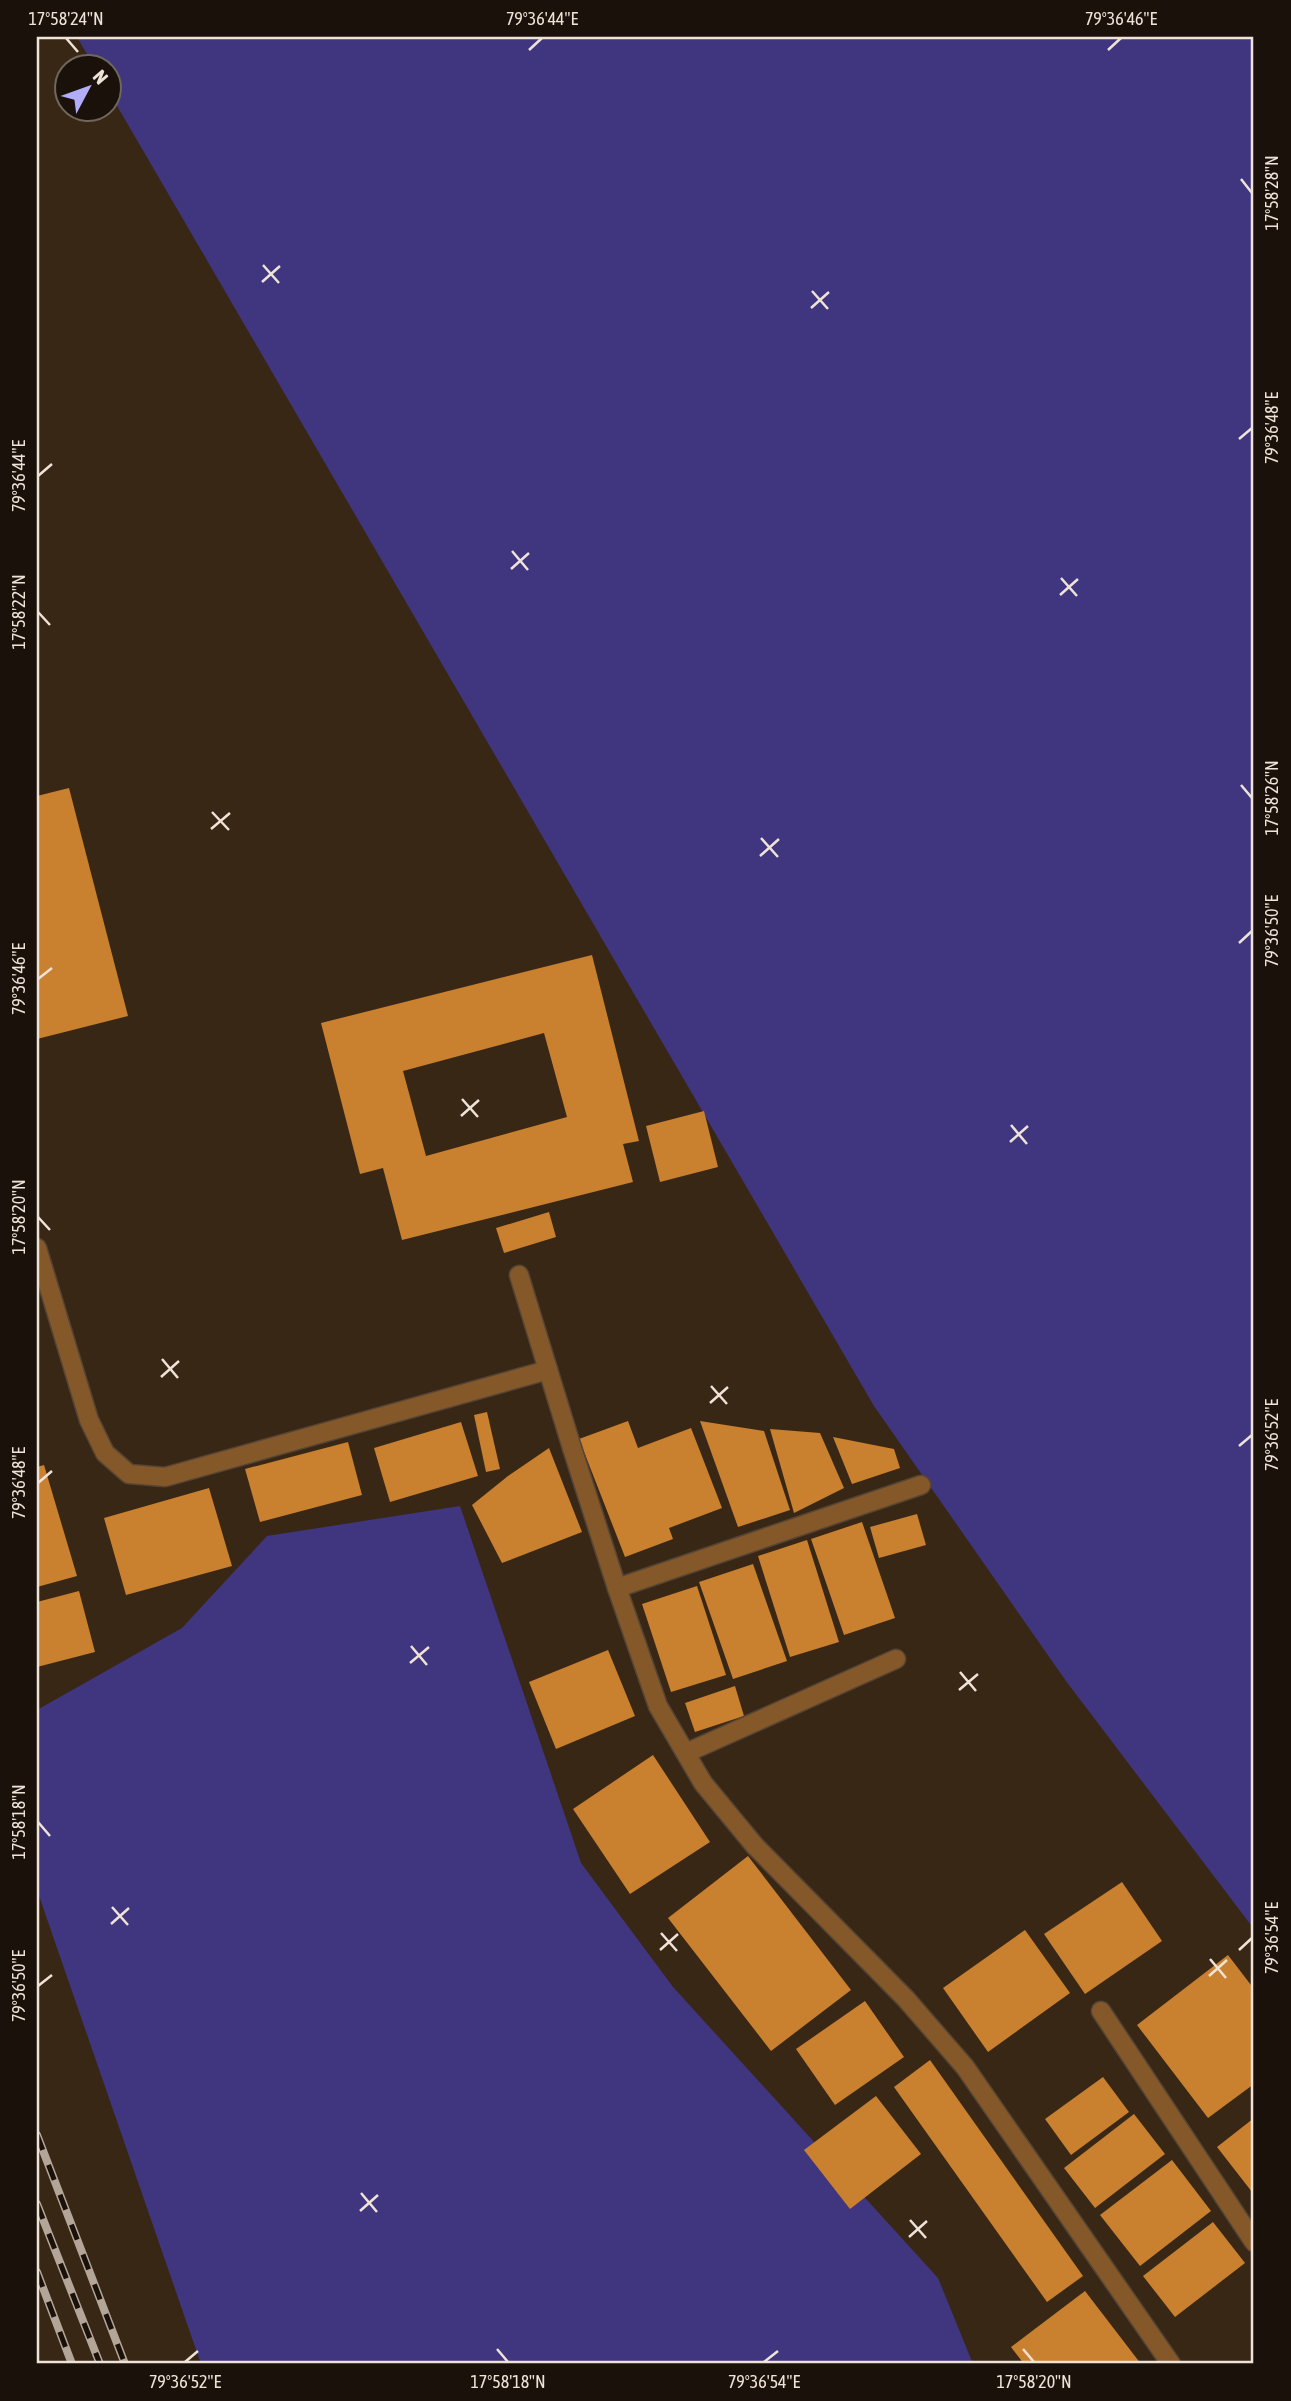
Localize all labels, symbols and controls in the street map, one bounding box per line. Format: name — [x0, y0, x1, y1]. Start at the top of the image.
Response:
text: 17°58'24"N — [28, 8, 104, 29]
text: 79°36'44"E — [506, 8, 578, 29]
text: 79°36'46"E — [1085, 8, 1157, 29]
north arrow — [52, 52, 122, 122]
text: N — [89, 65, 113, 88]
text: 17°58'28"N — [1261, 155, 1282, 231]
text: 79°36'48"E — [1261, 392, 1282, 464]
text: 79°36'44"E — [8, 440, 29, 512]
text: 17°58'22"N — [8, 574, 29, 650]
text: 17°58'26"N — [1261, 760, 1282, 836]
text: 79°36'50"E — [1261, 895, 1282, 967]
text: 79°36'46"E — [8, 943, 29, 1015]
text: 17°58'20"N — [8, 1179, 29, 1255]
text: 79°36'52"E — [1261, 1399, 1282, 1471]
text: 79°36'48"E — [8, 1447, 29, 1519]
text: 17°58'18"N — [8, 1784, 29, 1860]
text: 79°36'54"E — [1261, 1902, 1282, 1974]
text: 79°36'50"E — [8, 1950, 29, 2022]
text: 79°36'52"E — [149, 2371, 221, 2392]
text: 17°58'18"N — [470, 2371, 546, 2392]
text: 79°36'54"E — [728, 2371, 800, 2392]
text: 17°58'20"N — [996, 2371, 1072, 2392]

